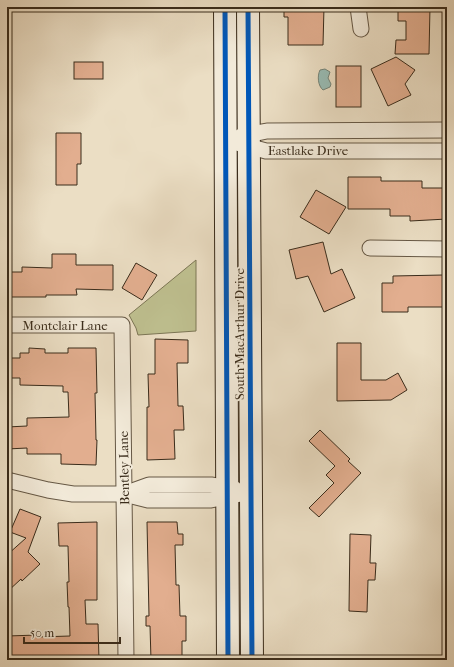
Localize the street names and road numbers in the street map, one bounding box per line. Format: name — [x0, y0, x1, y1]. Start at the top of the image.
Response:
street label: Eastlake Drive — [268, 143, 349, 158]
street label: South MacArthur Drive — [232, 267, 247, 400]
street label: Montclair Lane — [22, 318, 108, 333]
street label: Bentley Lane — [116, 430, 132, 505]

